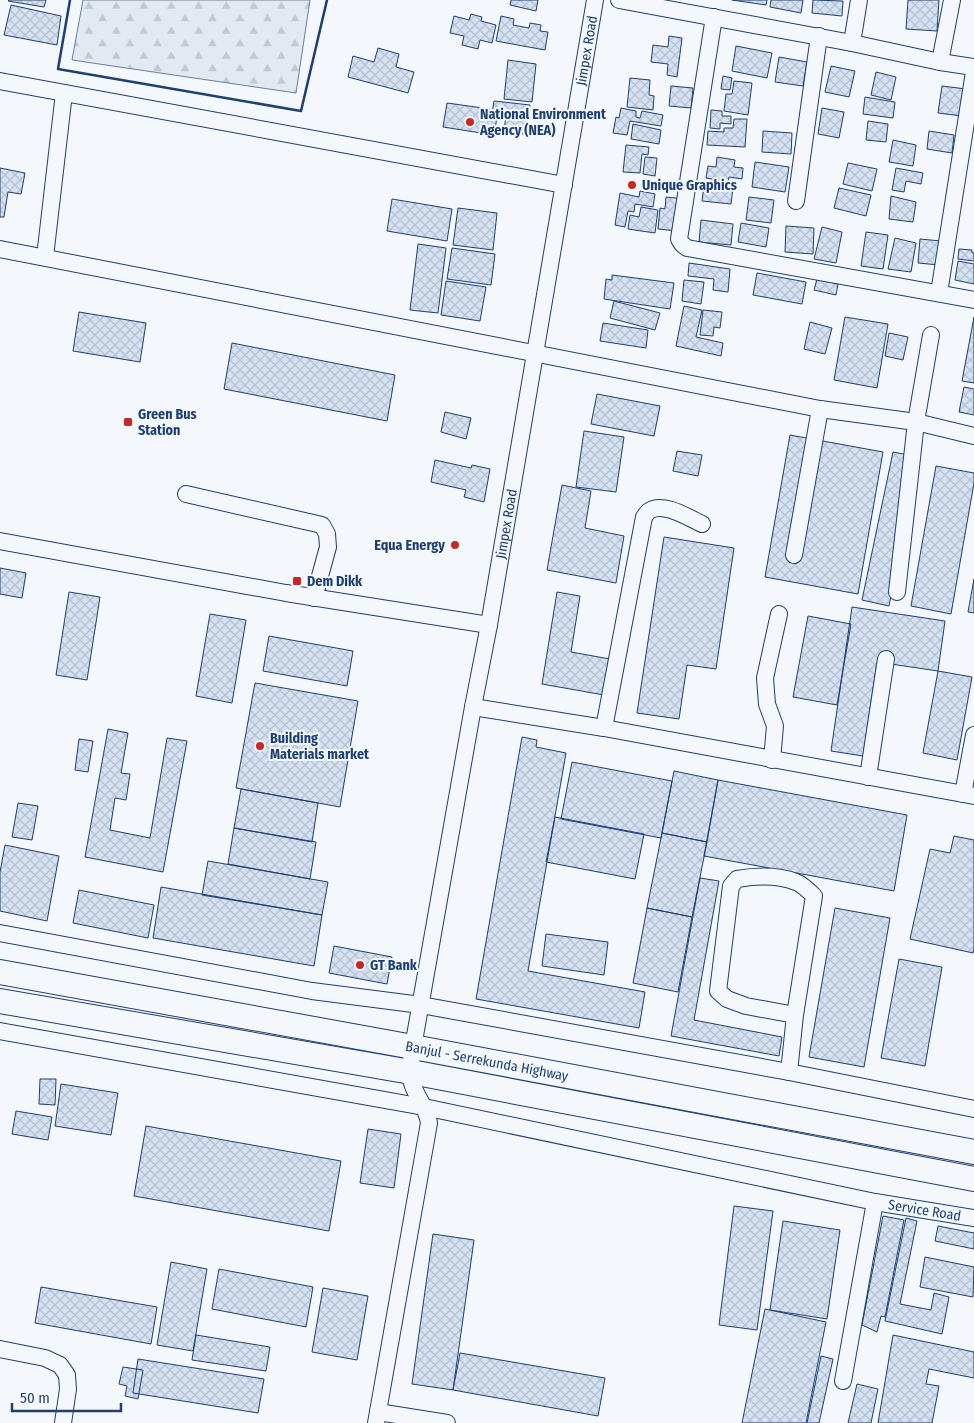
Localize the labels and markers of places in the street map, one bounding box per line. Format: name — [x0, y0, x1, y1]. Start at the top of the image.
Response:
place label: National Environment Agency (NEA) — [479, 106, 607, 139]
marker: National Environment Agency (NEA) — [464, 116, 476, 128]
place label: Unique Graphics — [642, 177, 737, 194]
marker: Unique Graphics — [626, 179, 638, 191]
place label: Green Bus Station — [138, 406, 197, 439]
marker: Green Bus Station — [122, 416, 134, 428]
place label: Equa Energy — [374, 537, 445, 554]
marker: Equa Energy — [449, 539, 461, 551]
place label: Dem Dikk — [307, 573, 363, 590]
marker: Dem Dikk — [291, 575, 303, 587]
place label: Building Materials market — [270, 730, 370, 763]
marker: Building Materials market — [254, 740, 266, 752]
place label: GT Bank — [370, 957, 418, 974]
marker: GT Bank — [354, 959, 366, 971]

